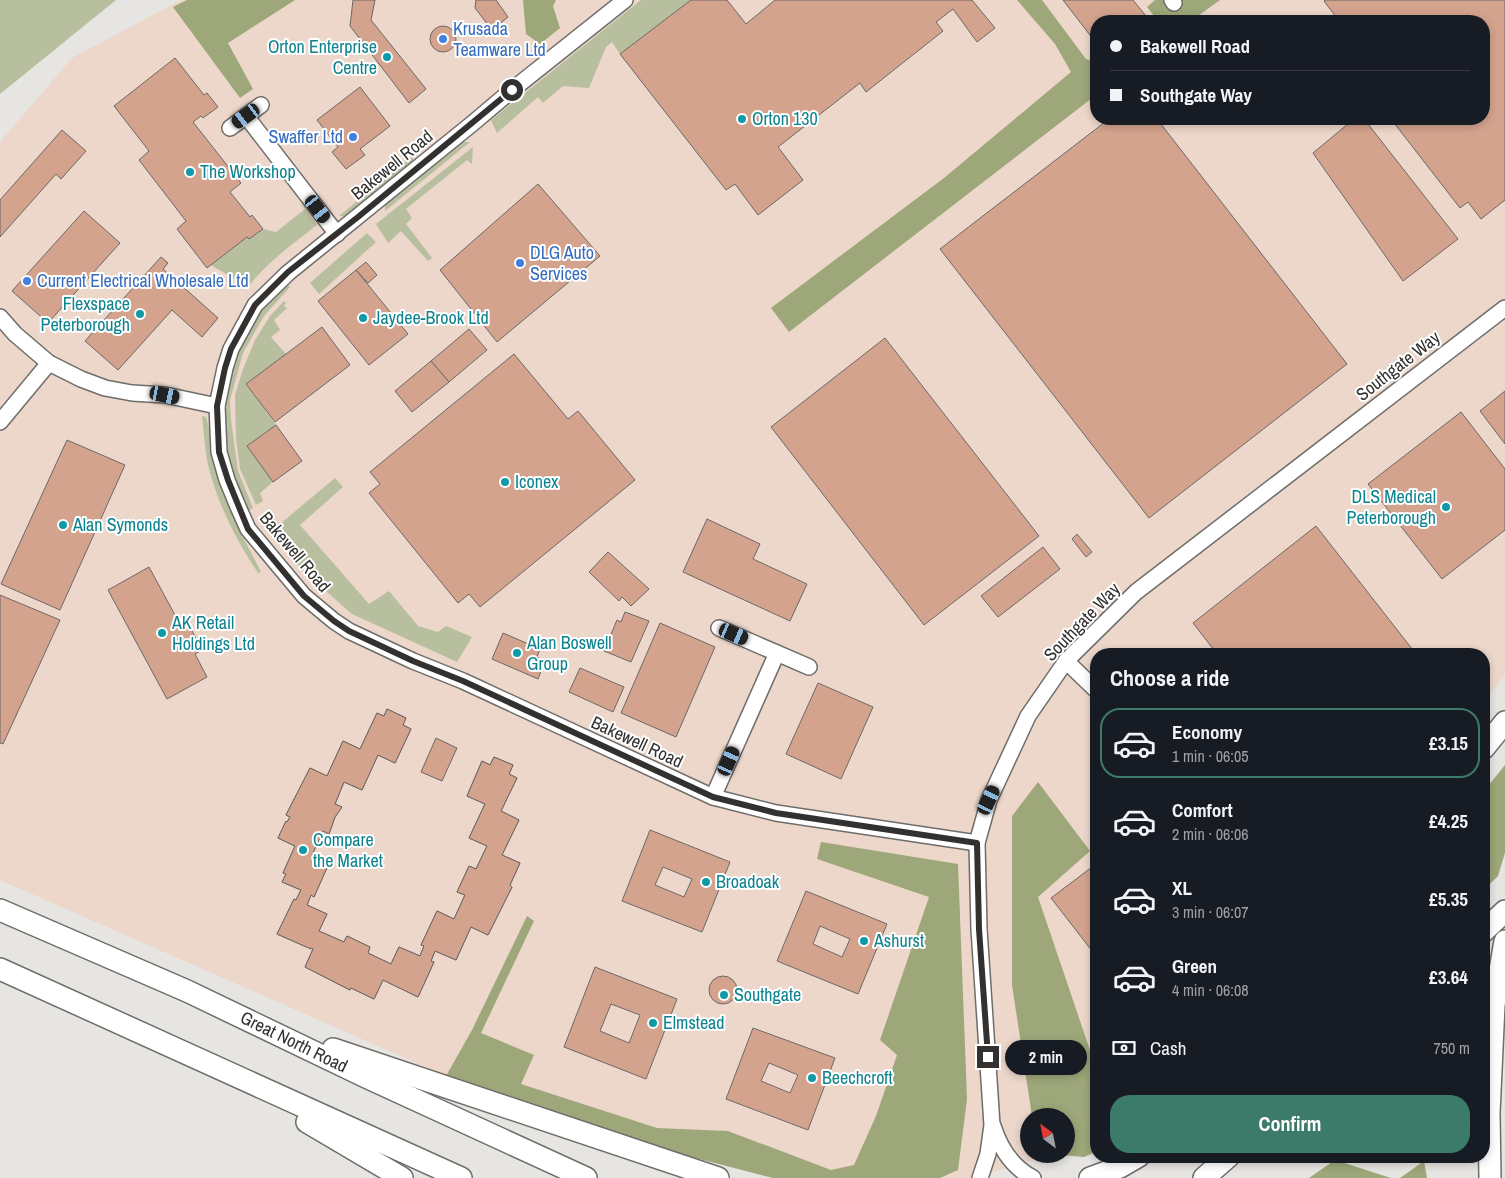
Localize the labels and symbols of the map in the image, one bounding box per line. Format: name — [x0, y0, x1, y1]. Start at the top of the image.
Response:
place label: Krusada Teamware Ltd — [453, 16, 546, 62]
marker: Krusada Teamware Ltd — [437, 33, 449, 45]
place label: Orton Enterprise Centre — [268, 34, 377, 80]
marker: Orton Enterprise Centre — [381, 51, 393, 63]
route start — [501, 79, 523, 101]
car — [229, 101, 262, 131]
place label: Orton 130 — [752, 106, 818, 131]
marker: Orton 130 — [736, 113, 748, 125]
place label: Swaffer Ltd — [269, 124, 343, 149]
street label: Bakewell Road — [346, 124, 438, 205]
marker: Swaffer Ltd — [347, 131, 359, 143]
place label: The Workshop — [200, 159, 296, 184]
marker: The Workshop — [184, 166, 196, 178]
car — [302, 193, 333, 225]
place label: DLG Auto Services — [530, 240, 594, 286]
marker: DLG Auto Services — [514, 257, 526, 269]
place label: Current Electrical Wholesale Ltd — [37, 268, 249, 293]
marker: Current Electrical Wholesale Ltd — [21, 275, 33, 287]
place label: Flexspace Peterborough — [41, 291, 130, 337]
place label: Jaydee-Brook Ltd — [373, 305, 489, 330]
marker: Flexspace Peterborough — [134, 308, 146, 320]
marker: Jaydee-Brook Ltd — [357, 312, 369, 324]
street label: Southgate Way — [1350, 324, 1445, 406]
car — [148, 385, 181, 405]
place label: Iconex — [515, 469, 559, 494]
marker: Iconex — [499, 476, 511, 488]
place label: DLS Medical Peterborough — [1347, 484, 1436, 530]
marker: DLS Medical Peterborough — [1440, 501, 1452, 513]
street label: Bakewell Road — [254, 506, 337, 597]
place label: Alan Symonds — [72, 512, 168, 537]
marker: Alan Symonds — [57, 519, 69, 531]
street label: Southgate Way — [1038, 576, 1126, 666]
place label: AK Retail Holdings Ltd — [171, 610, 255, 656]
car — [717, 621, 750, 647]
marker: AK Retail Holdings Ltd — [156, 627, 168, 639]
place label: Alan Boswell Group — [526, 630, 612, 676]
marker: Alan Boswell Group — [511, 647, 523, 659]
street label: Bakewell Road — [587, 709, 687, 774]
car — [716, 744, 741, 778]
car — [975, 783, 1002, 817]
place label: Compare the Market — [313, 827, 383, 873]
marker: Compare the Market — [297, 844, 309, 856]
place label: Broadoak — [716, 869, 780, 894]
marker: Broadoak — [700, 876, 712, 888]
place label: Ashurst — [873, 928, 924, 953]
marker: Ashurst — [858, 935, 870, 947]
place label: Southgate — [734, 982, 801, 1007]
marker: Southgate — [718, 989, 730, 1001]
street label: Great North Road — [236, 1005, 352, 1078]
place label: Elmstead — [663, 1010, 725, 1035]
marker: Elmstead — [647, 1017, 659, 1029]
callout: 2 min — [1006, 1040, 1088, 1074]
route end — [977, 1046, 999, 1068]
place label: Beechcroft — [822, 1065, 893, 1090]
marker: Beechcroft — [806, 1072, 818, 1084]
north arrow — [1020, 1108, 1075, 1162]

